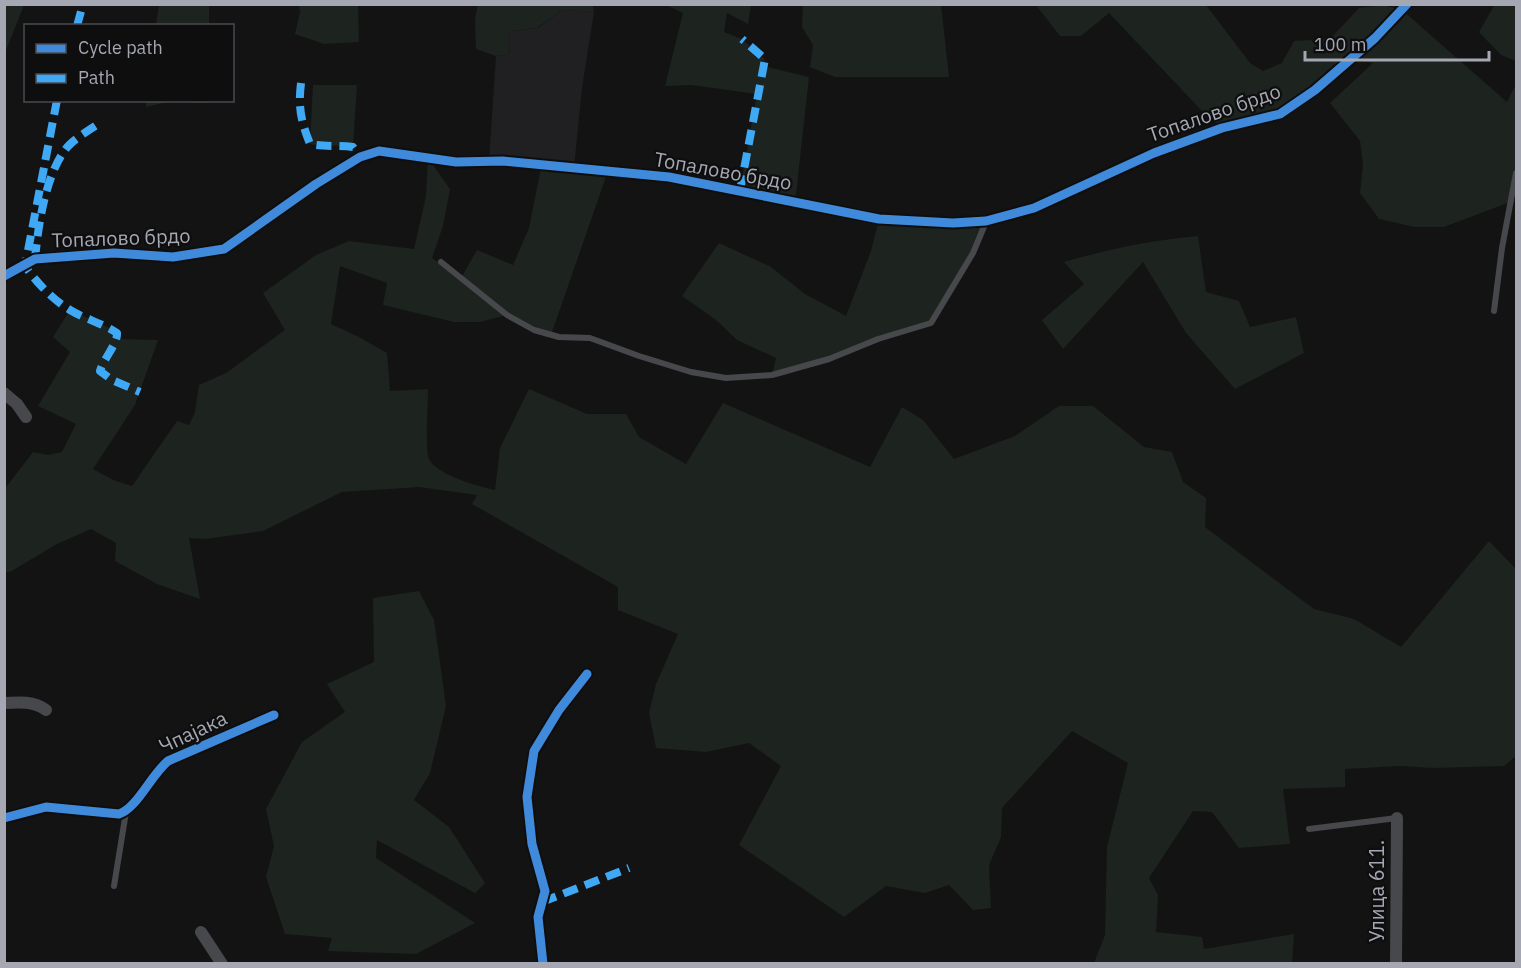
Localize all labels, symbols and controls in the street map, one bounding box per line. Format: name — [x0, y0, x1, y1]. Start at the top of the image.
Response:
legend — [24, 24, 234, 102]
scale bar — [1305, 24, 1490, 62]
text: 100 m — [1314, 33, 1366, 56]
text: Cycle path — [78, 36, 163, 59]
text: Path — [78, 66, 115, 89]
street label: Топалово брдо — [1144, 77, 1284, 148]
street label: Топалово брдо — [652, 145, 794, 196]
street label: Топалово брдо — [51, 222, 191, 253]
street label: Чпајака — [154, 704, 232, 759]
street label: Улица 611. — [1363, 840, 1390, 942]

